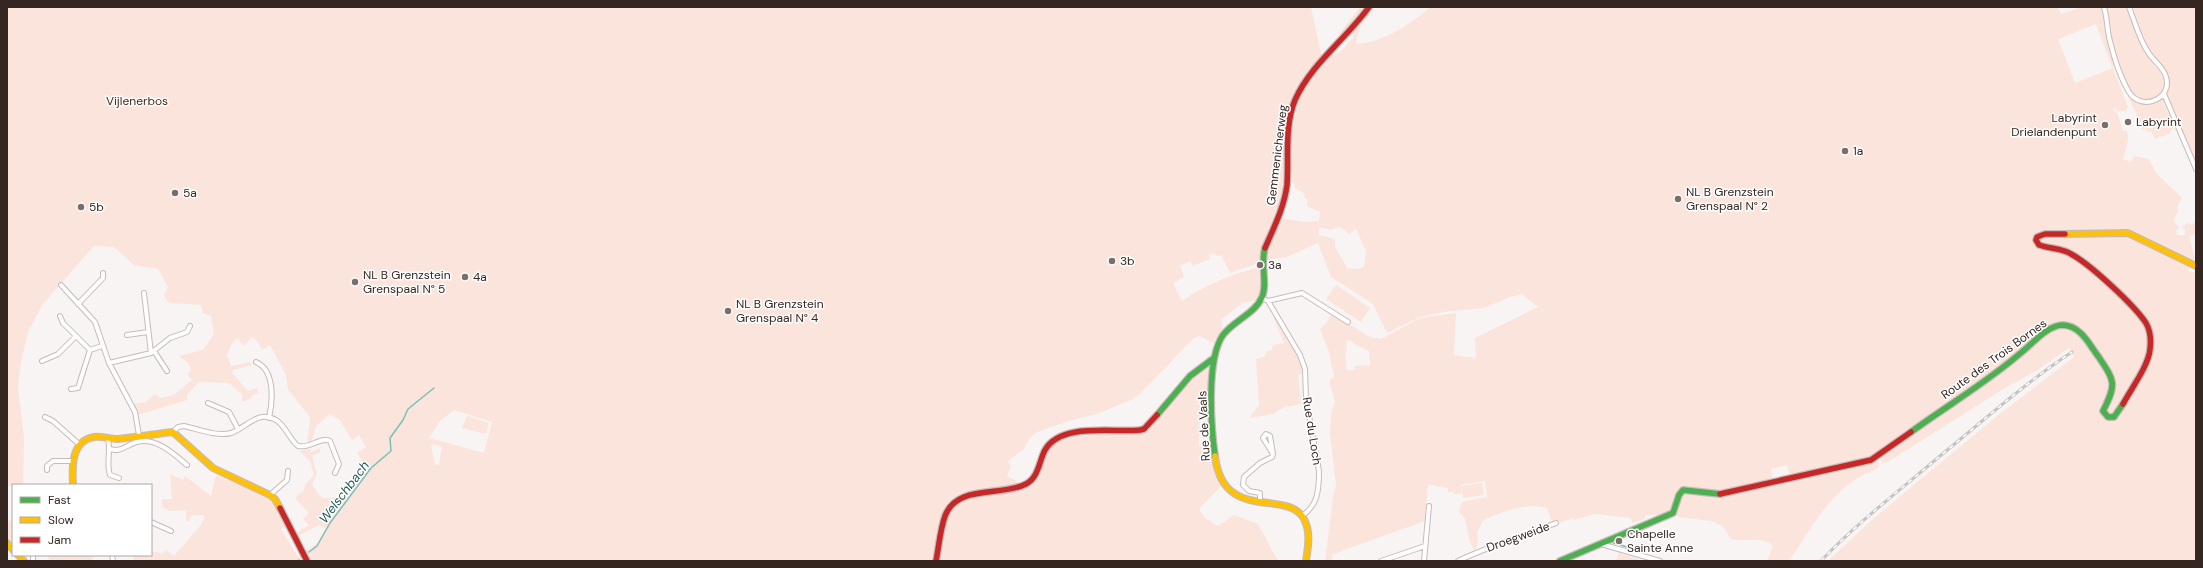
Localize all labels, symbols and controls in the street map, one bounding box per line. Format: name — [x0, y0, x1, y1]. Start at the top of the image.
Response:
park label: Vijlenerbos — [106, 93, 168, 109]
street label: Gemmenicherweg — [1263, 103, 1291, 206]
place label: Labyrint Drielandenpunt — [2011, 110, 2097, 140]
place label: Labyrint — [2136, 114, 2182, 130]
marker: Labyrint — [2123, 117, 2133, 127]
marker: Labyrint Drielandenpunt — [2100, 120, 2110, 130]
place label: 1a — [1853, 143, 1863, 159]
marker: 1a — [1840, 146, 1850, 156]
place label: NL B Grenzstein Grenspaal N° 2 — [1686, 184, 1774, 214]
place label: 5a — [183, 185, 197, 201]
marker: 5a — [170, 188, 180, 198]
marker: NL B Grenzstein Grenspaal N° 2 — [1673, 194, 1683, 204]
place label: 5b — [89, 199, 104, 215]
marker: 5b — [76, 202, 86, 212]
place label: 3b — [1120, 253, 1135, 269]
marker: 3b — [1107, 256, 1117, 266]
place label: 3a — [1268, 257, 1282, 273]
marker: 3a — [1255, 260, 1265, 270]
place label: NL B Grenzstein Grenspaal N° 5 — [363, 267, 451, 297]
place label: 4a — [473, 269, 487, 285]
marker: 4a — [460, 272, 470, 282]
marker: NL B Grenzstein Grenspaal N° 5 — [350, 277, 360, 287]
place label: NL B Grenzstein Grenspaal N° 4 — [736, 296, 824, 326]
marker: NL B Grenzstein Grenspaal N° 4 — [723, 306, 733, 316]
street label: Route des Trois Bornes — [1938, 315, 2050, 403]
street label: Rue de Vaals — [1194, 390, 1214, 462]
street label: Rue du Loch — [1299, 396, 1325, 466]
water label: Welschbach — [315, 457, 373, 527]
legend — [12, 484, 152, 556]
text: Fast — [48, 492, 71, 508]
text: Slow — [48, 512, 74, 528]
street label: Droegweide — [1484, 518, 1552, 556]
place label: Chapelle Sainte Anne — [1627, 526, 1694, 556]
text: Jam — [48, 532, 71, 548]
marker: Chapelle Sainte Anne — [1614, 536, 1624, 546]

